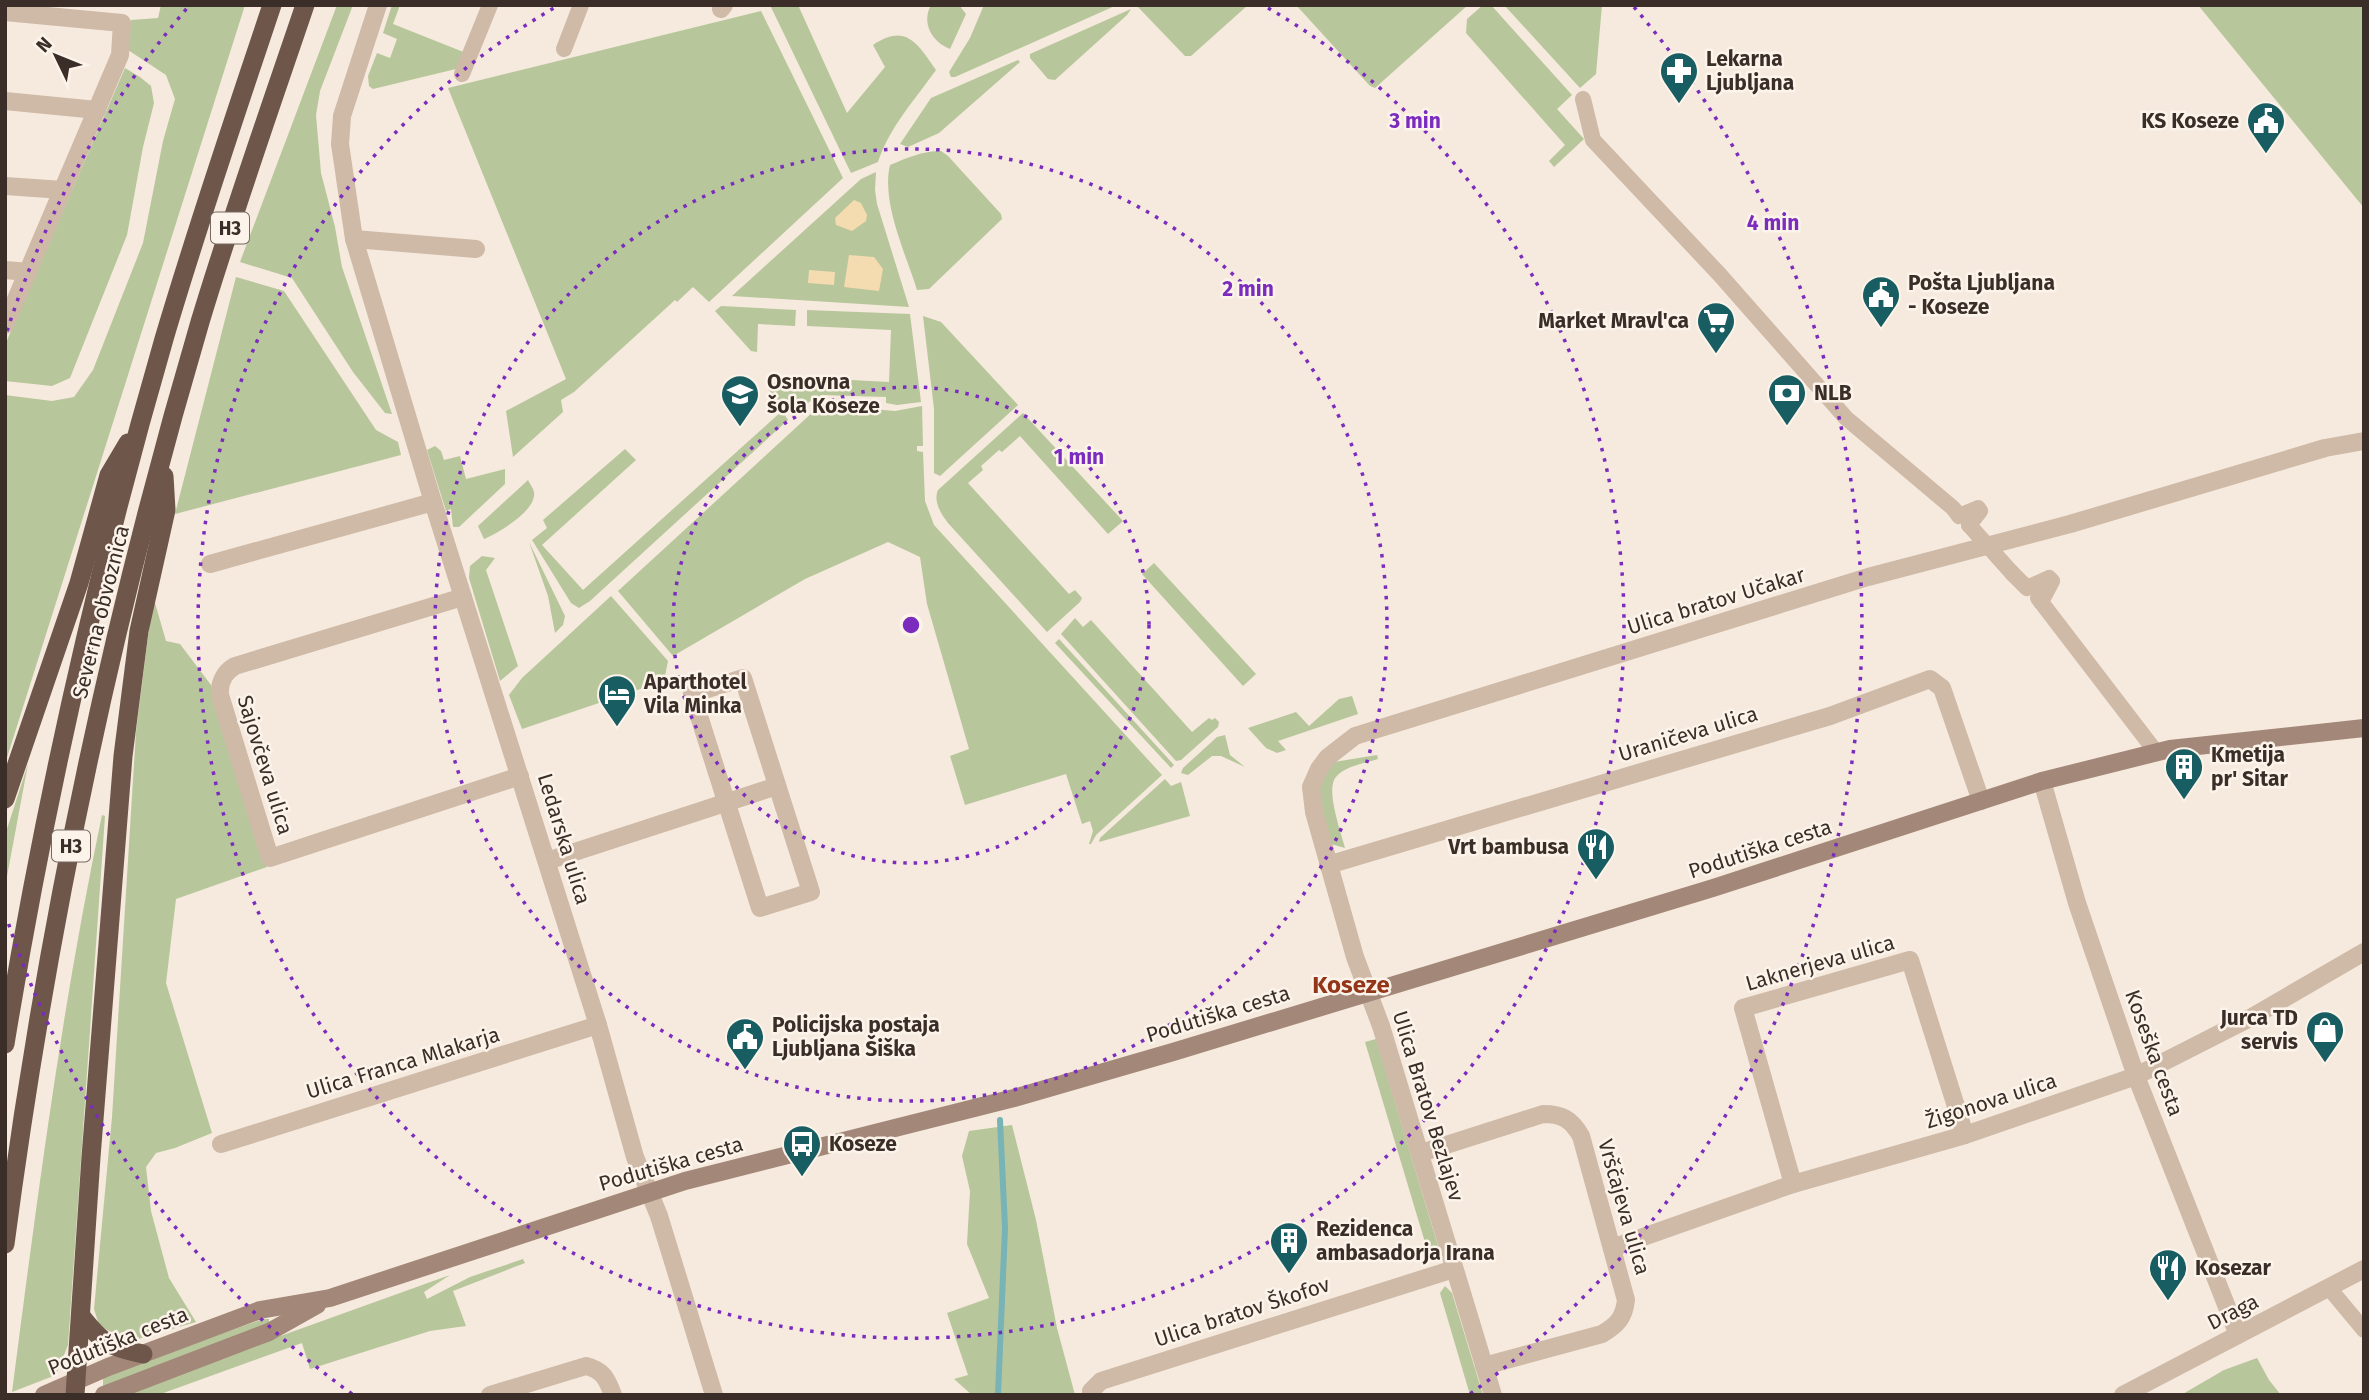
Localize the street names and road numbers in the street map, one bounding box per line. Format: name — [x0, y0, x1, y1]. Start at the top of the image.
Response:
road number: H3 — [211, 212, 249, 244]
street label: Severna obvoznica — [67, 523, 135, 701]
street label: Ulica bratov Učakar — [1624, 562, 1808, 640]
street label: Sajovčeva ulica — [231, 692, 299, 838]
street label: Uraničeva ulica — [1615, 700, 1761, 768]
street label: Ledarska ulica — [532, 770, 596, 908]
street label: Podutiška cesta — [1685, 814, 1835, 884]
road number: H3 — [52, 831, 90, 862]
street label: Laknerjeva ulica — [1742, 929, 1898, 997]
street label: Podutiška cesta — [1143, 980, 1293, 1048]
street label: Koseška cesta — [2119, 986, 2189, 1120]
street label: Ulica Bratov Bezlajev — [1387, 1008, 1470, 1205]
street label: Ulica Franca Mlakarja — [303, 1021, 503, 1105]
street label: Žigonova ulica — [1922, 1068, 2060, 1134]
street label: Podutiška cesta — [596, 1131, 746, 1197]
street label: Vrščajeva ulica — [1592, 1136, 1656, 1278]
street label: Ulica bratov Škofov — [1151, 1271, 1334, 1353]
street label: Draga — [2203, 1288, 2263, 1336]
street label: Podutiška cesta — [44, 1301, 192, 1381]

